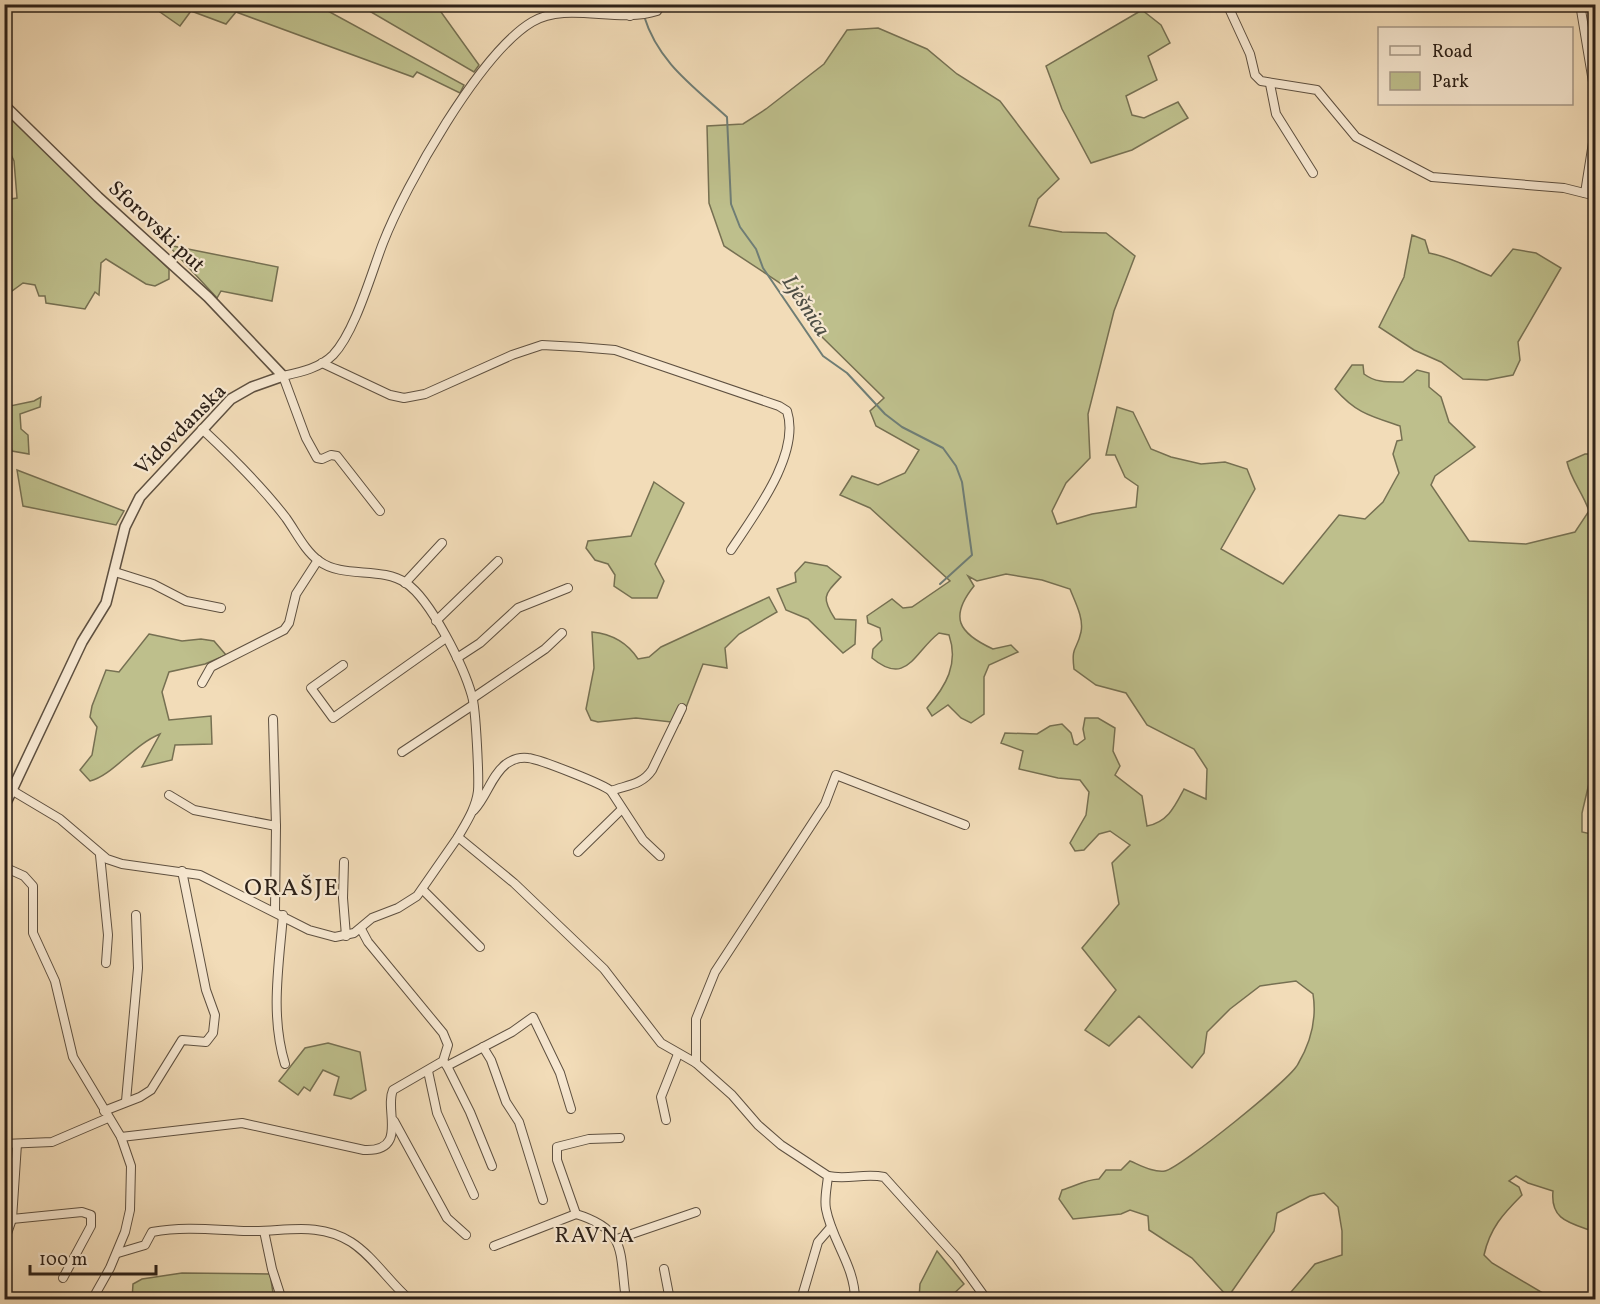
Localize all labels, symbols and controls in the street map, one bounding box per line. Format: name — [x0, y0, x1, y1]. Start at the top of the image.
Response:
legend — [1378, 27, 1573, 105]
text: Road — [1432, 40, 1473, 65]
text: Park — [1432, 70, 1469, 95]
street label: Sforovski put — [101, 175, 211, 280]
water label: Lješnica — [773, 269, 837, 344]
street label: Vidovdanska — [129, 378, 233, 482]
district label: ORAŠJE — [244, 872, 340, 906]
district label: RAVNA — [554, 1221, 636, 1252]
scale bar — [30, 1238, 156, 1276]
text: 100 m — [39, 1248, 88, 1273]

